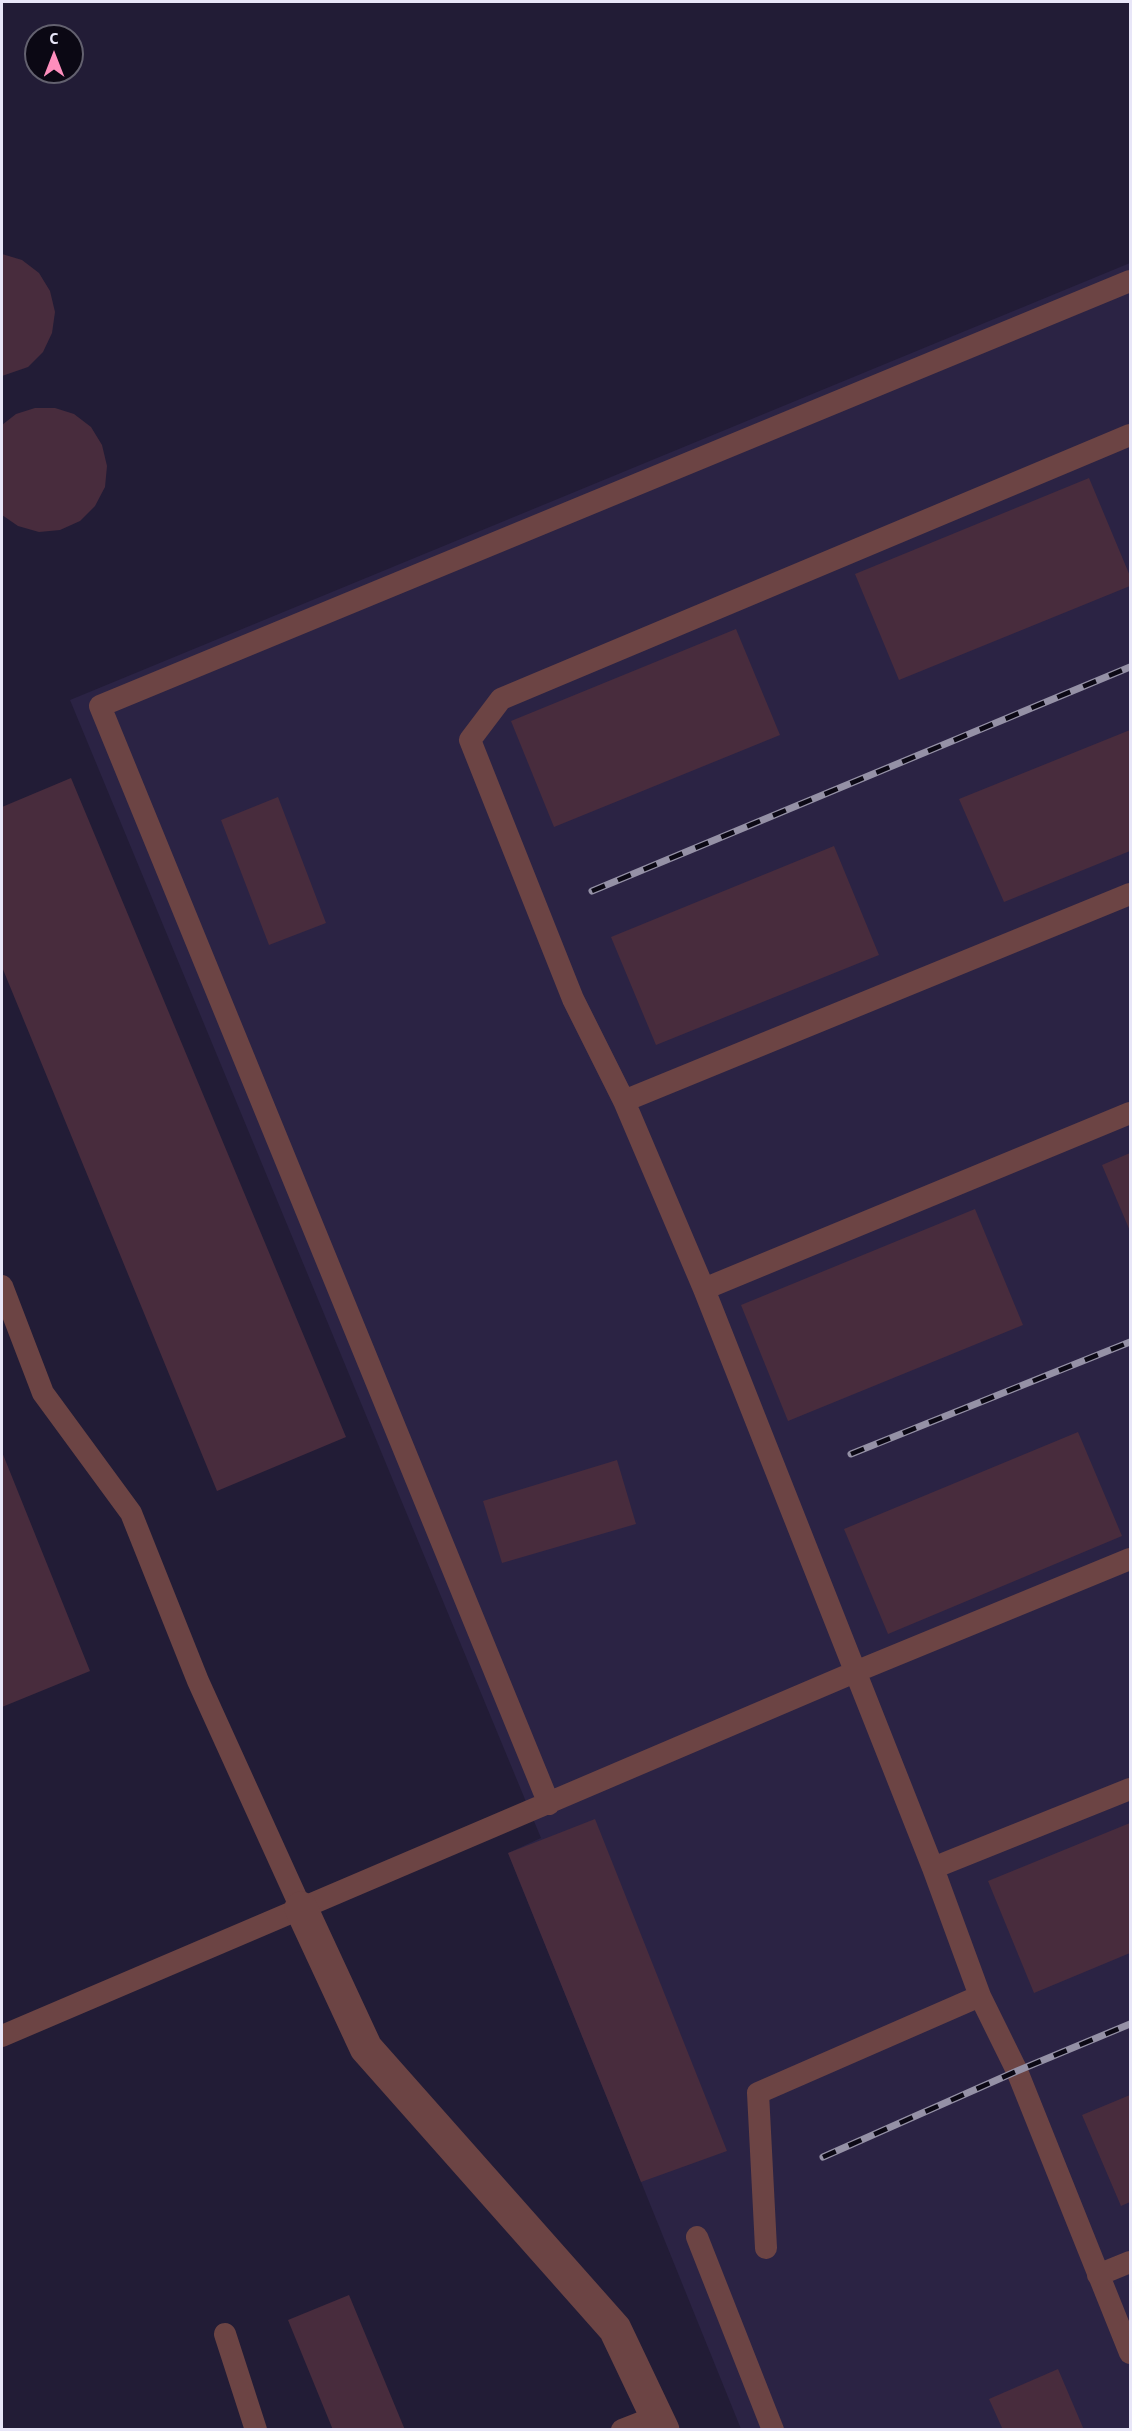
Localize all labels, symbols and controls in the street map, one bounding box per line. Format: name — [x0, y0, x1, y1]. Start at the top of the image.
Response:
north arrow — [24, 24, 84, 84]
text: С — [50, 28, 58, 48]

